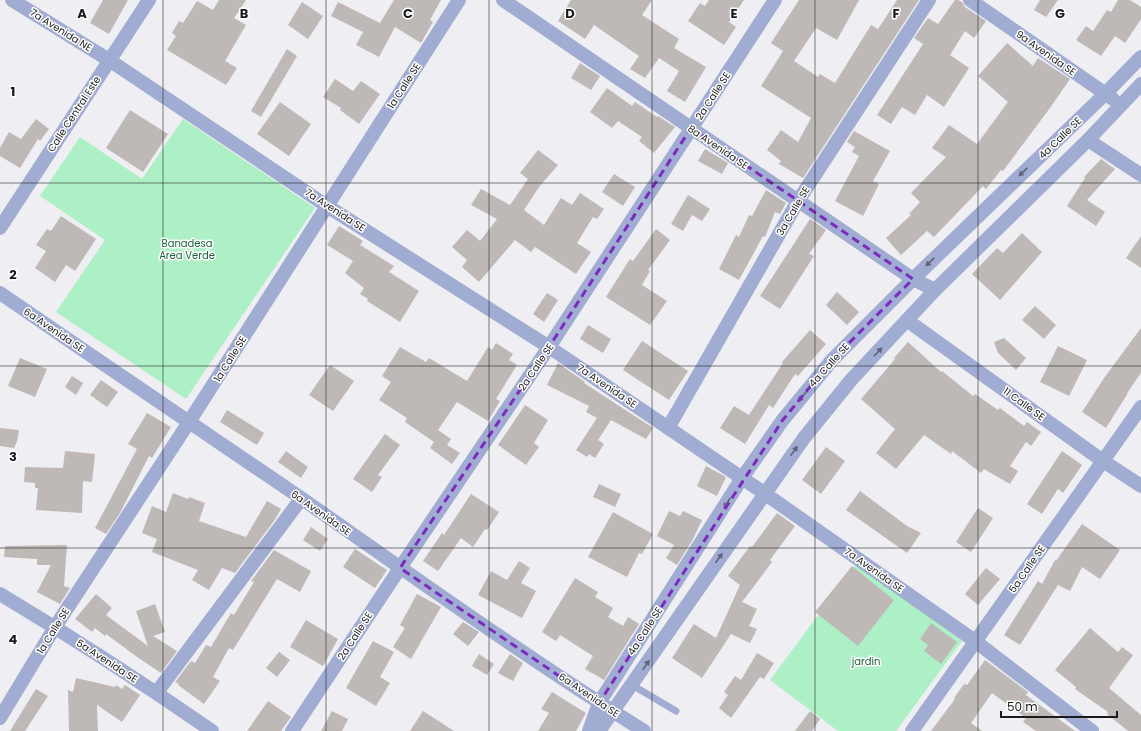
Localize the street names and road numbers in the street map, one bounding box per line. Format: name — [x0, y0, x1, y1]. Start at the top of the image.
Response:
street label: 7a Avenida NE — [28, 6, 94, 54]
street label: 9a Avenida SE — [1013, 27, 1079, 79]
street label: 1a Calle SE — [384, 60, 424, 112]
street label: 2a Calle SE — [692, 69, 734, 123]
street label: Calle Central Este — [44, 73, 104, 155]
street label: 4a Calle SE — [1035, 114, 1085, 162]
street label: 8a Avenida SE — [685, 121, 751, 173]
street label: 3a Calle SE — [773, 184, 813, 238]
street label: 7a Avenida SE — [302, 185, 368, 235]
street label: 6a Avenida SE — [21, 304, 87, 356]
street label: 1a Calle SE — [210, 333, 250, 385]
street label: 2a Calle SE — [515, 340, 557, 394]
street label: 4a Calle SE — [805, 340, 853, 390]
street label: 7a Avenida SE — [574, 360, 640, 412]
street label: 11 Calle SE — [1000, 384, 1048, 424]
street label: 6a Avenida SE — [288, 487, 354, 539]
street label: 5a Calle SE — [1005, 542, 1049, 596]
street label: 7a Avenida SE — [841, 544, 907, 596]
street label: 4a Calle SE — [624, 604, 666, 658]
street label: 1a Calle SE — [33, 605, 73, 657]
street label: 2a Calle SE — [334, 609, 376, 663]
street label: 5a Avenida SE — [73, 636, 141, 686]
street label: 6a Avenida SE — [556, 669, 622, 721]

